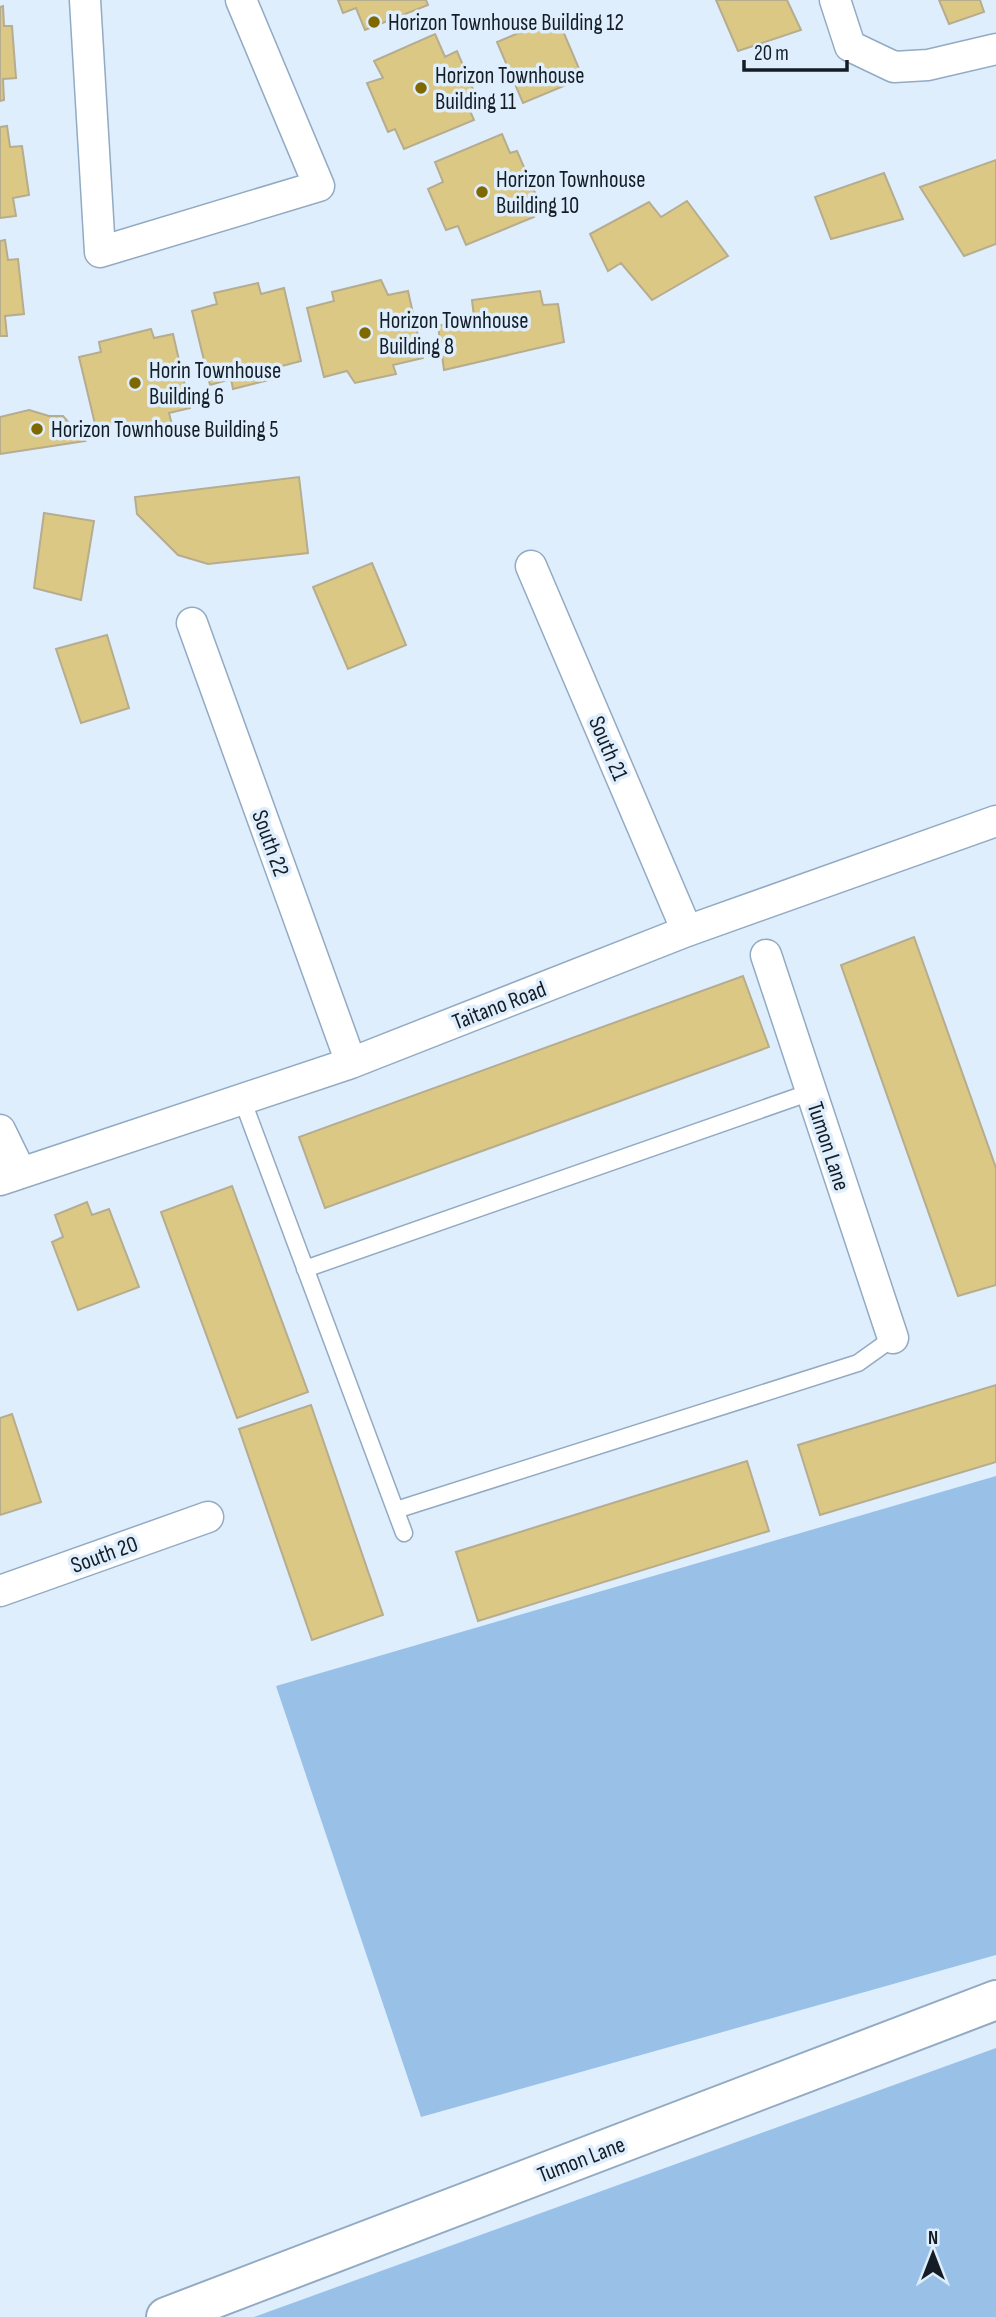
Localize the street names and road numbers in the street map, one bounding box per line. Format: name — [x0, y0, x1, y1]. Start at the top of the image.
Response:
street label: South 21 — [582, 712, 634, 785]
street label: South 22 — [245, 806, 295, 880]
street label: Taitano Road — [449, 975, 550, 1037]
street label: Tumon Lane — [801, 1098, 856, 1194]
street label: South 20 — [67, 1530, 142, 1580]
street label: Tumon Lane — [534, 2130, 629, 2189]

